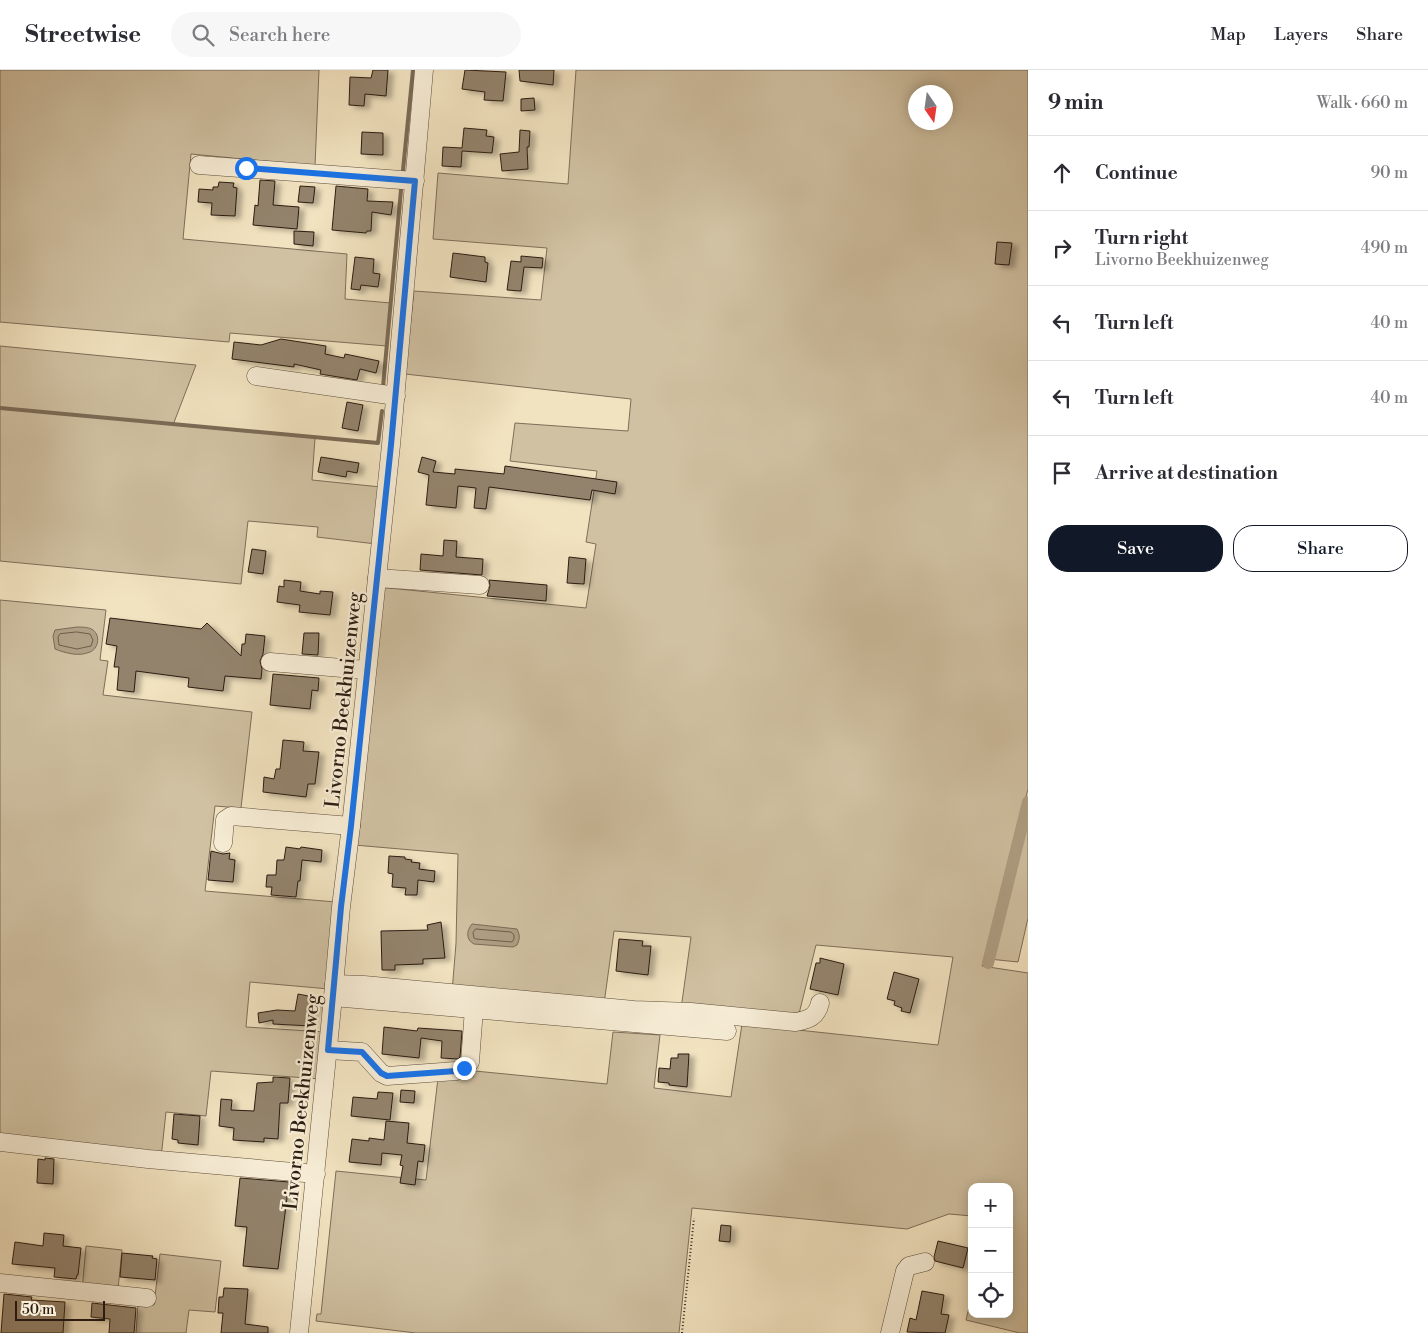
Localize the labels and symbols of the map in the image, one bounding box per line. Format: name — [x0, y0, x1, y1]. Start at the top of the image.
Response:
north arrow — [908, 85, 953, 130]
route start — [235, 157, 258, 180]
street label: Livorno Beekhuizenweg — [321, 590, 368, 809]
street label: Livorno Beekhuizenweg — [279, 992, 326, 1211]
route end — [453, 1057, 476, 1080]
scale bar — [15, 1298, 105, 1321]

